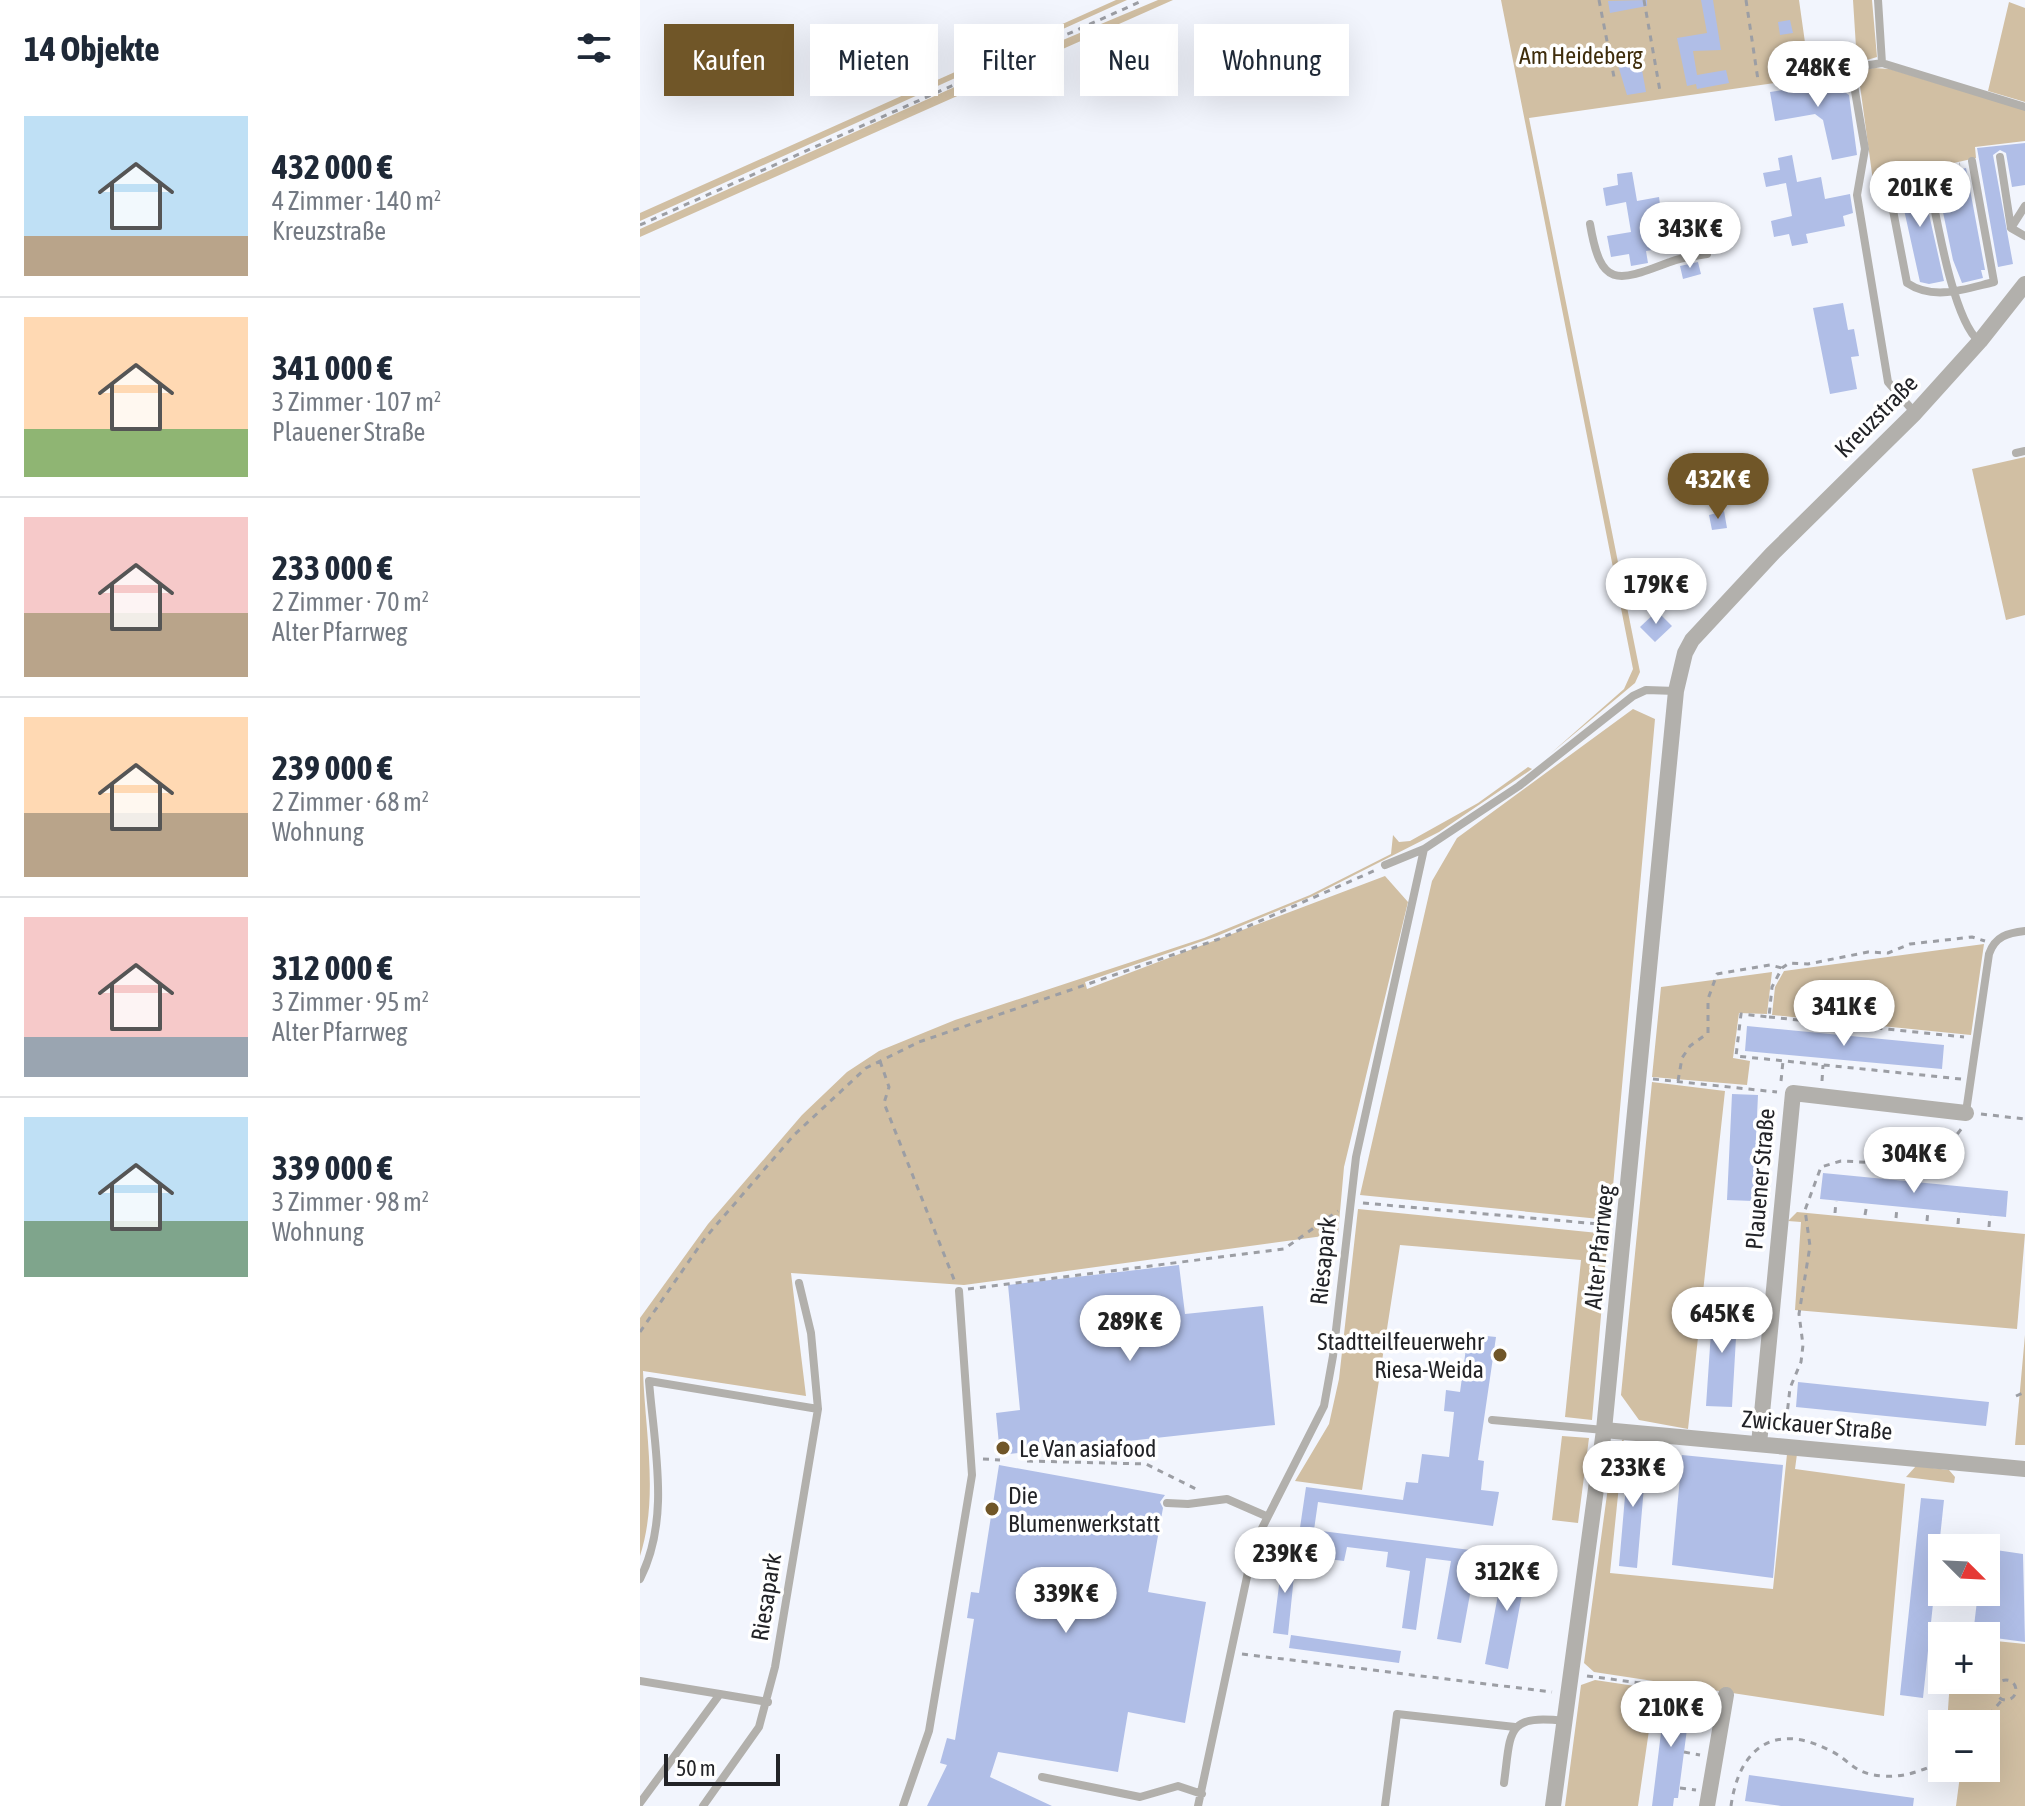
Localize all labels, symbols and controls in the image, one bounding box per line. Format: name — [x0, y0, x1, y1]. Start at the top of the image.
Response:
chip: Kaufen — [664, 24, 794, 96]
chip: Mieten — [810, 24, 938, 96]
chip: Filter — [954, 24, 1064, 96]
chip: Neu — [1080, 24, 1178, 96]
chip: Wohnung — [1194, 24, 1349, 96]
icon: filters — [572, 26, 616, 70]
text: 14 Objekte — [24, 29, 160, 68]
pin: 248K € — [1753, 41, 1883, 109]
park label: Am Heideberg — [1519, 42, 1644, 69]
text: 248K € — [1786, 52, 1850, 82]
text: 432 000 € — [272, 147, 393, 186]
icon: home — [88, 148, 184, 244]
pin: 201K € — [1855, 161, 1985, 229]
text: 201K € — [1888, 172, 1952, 202]
text: 4 Zimmer · 140 m² — [272, 186, 441, 216]
pin: 343K € — [1625, 202, 1755, 270]
text: 343K € — [1658, 213, 1722, 243]
text: Kreuzstraße — [272, 216, 386, 246]
text: 341 000 € — [272, 348, 393, 387]
icon: home — [88, 349, 184, 445]
street label: Kreuzstraße — [1829, 369, 1923, 463]
text: 3 Zimmer · 107 m² — [272, 387, 441, 417]
text: Plauener Straße — [272, 417, 425, 447]
pin: 432K € — [1653, 453, 1783, 521]
text: 432K € — [1686, 464, 1750, 494]
text: 233 000 € — [272, 548, 393, 587]
icon: home — [88, 549, 184, 645]
pin: 179K € — [1591, 558, 1721, 626]
text: 179K € — [1624, 569, 1688, 599]
text: 2 Zimmer · 70 m² — [272, 587, 429, 617]
text: Alter Pfarrweg — [272, 617, 408, 647]
text: 239 000 € — [272, 748, 393, 787]
icon: home — [88, 749, 184, 845]
text: 2 Zimmer · 68 m² — [272, 787, 429, 817]
text: Wohnung — [272, 817, 364, 847]
text: 312 000 € — [272, 948, 393, 987]
icon: home — [88, 949, 184, 1045]
pin: 341K € — [1779, 980, 1909, 1048]
text: 3 Zimmer · 95 m² — [272, 987, 429, 1017]
text: 341K € — [1812, 991, 1876, 1021]
text: Alter Pfarrweg — [272, 1017, 408, 1047]
street label: Plauener Straße — [1740, 1107, 1780, 1251]
pin: 304K € — [1849, 1127, 1979, 1195]
text: 304K € — [1882, 1138, 1946, 1168]
text: 339 000 € — [272, 1148, 393, 1187]
icon: home — [88, 1149, 184, 1245]
street label: Alter Pfarrweg — [1579, 1183, 1619, 1311]
text: 3 Zimmer · 98 m² — [272, 1187, 429, 1217]
street label: Riesapark — [1305, 1215, 1341, 1306]
text: Wohnung — [272, 1217, 364, 1247]
pin: 645K € — [1657, 1287, 1787, 1355]
pin: 289K € — [1065, 1295, 1195, 1363]
text: 645K € — [1690, 1298, 1754, 1328]
text: 289K € — [1098, 1306, 1162, 1336]
place label: Stadtteilfeuerwehr Riesa-Weida — [1317, 1328, 1485, 1383]
marker: Stadtteilfeuerwehr Riesa-Weida — [1491, 1346, 1509, 1364]
street label: Zwickauer Straße — [1741, 1405, 1893, 1445]
place label: Le Van asiafood — [1019, 1435, 1156, 1462]
marker: Le Van asiafood — [994, 1439, 1012, 1457]
pin: 233K € — [1568, 1441, 1698, 1509]
text: 233K € — [1601, 1452, 1665, 1482]
place label: Die Blumenwerkstatt — [1008, 1482, 1160, 1537]
marker: Die Blumenwerkstatt — [983, 1500, 1001, 1518]
pin: 239K € — [1220, 1527, 1350, 1595]
north arrow — [1928, 1534, 2000, 1606]
map controls — [1928, 1534, 2000, 1782]
text: 239K € — [1253, 1538, 1317, 1568]
pin: 312K € — [1442, 1545, 1572, 1613]
street label: Riesapark — [746, 1551, 786, 1643]
text: 312K € — [1475, 1556, 1539, 1586]
pin: 339K € — [1001, 1567, 1131, 1635]
text: 339K € — [1034, 1578, 1098, 1608]
button: + — [1928, 1622, 2000, 1694]
pin: 210K € — [1606, 1681, 1736, 1749]
text: 210K € — [1639, 1692, 1703, 1722]
button: − — [1928, 1710, 2000, 1782]
scale bar — [664, 1750, 780, 1786]
text: 50 m — [676, 1755, 716, 1781]

